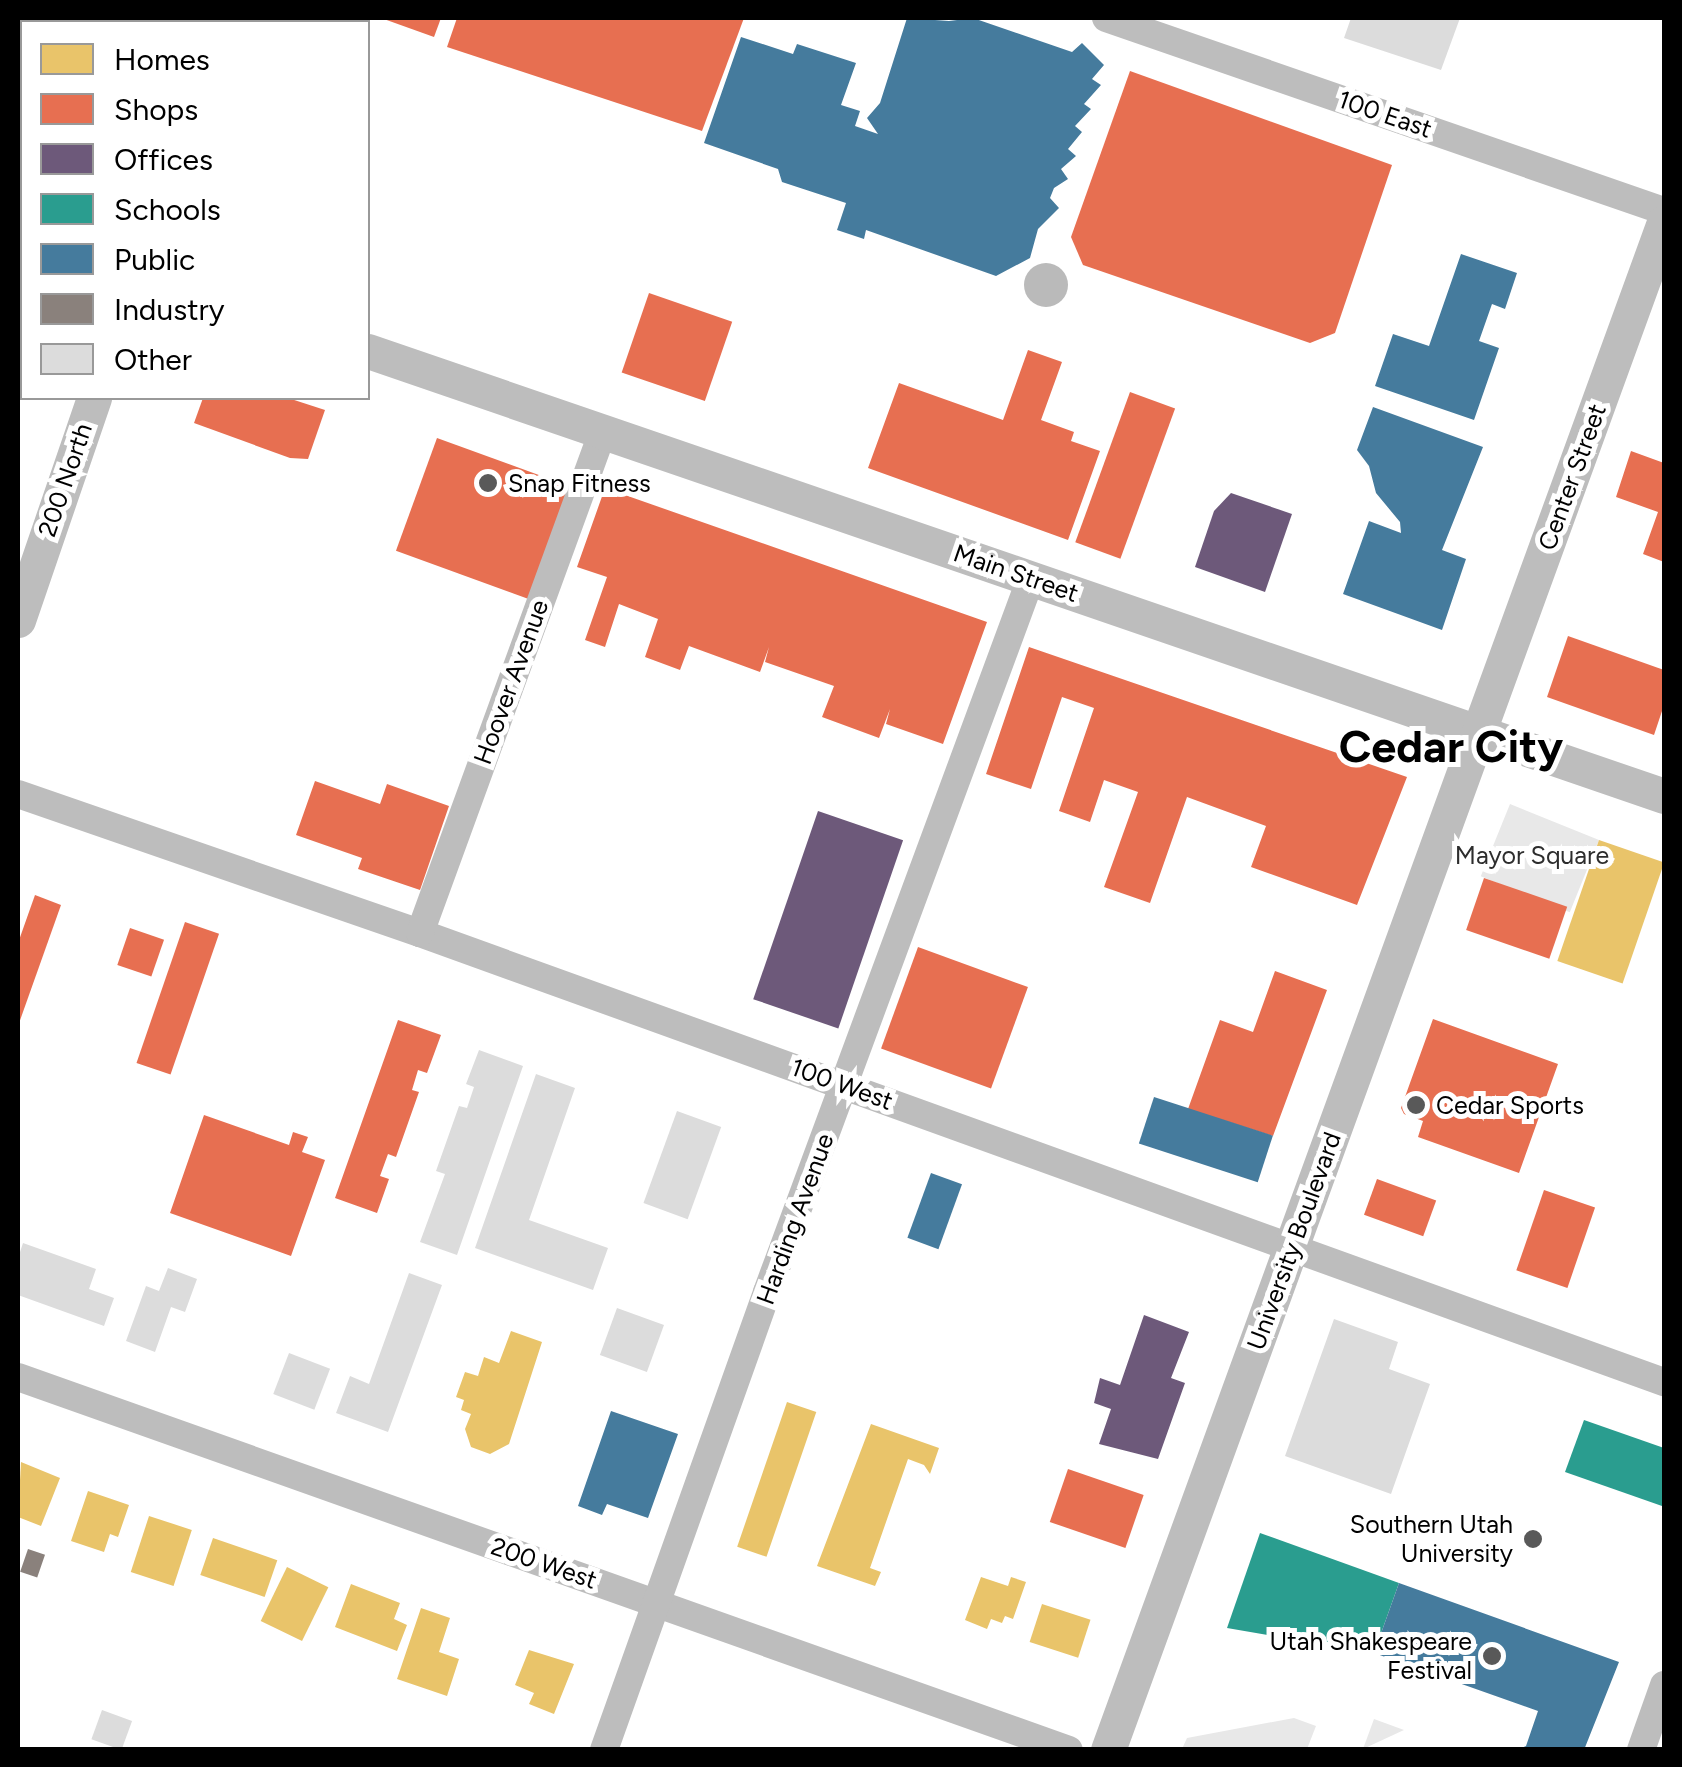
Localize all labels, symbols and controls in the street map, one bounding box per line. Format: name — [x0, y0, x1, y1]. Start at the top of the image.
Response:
legend — [20, 20, 370, 400]
text: Homes — [114, 41, 210, 78]
street label: 100 East — [1334, 84, 1436, 144]
text: Shops — [114, 91, 198, 128]
text: Offices — [114, 141, 213, 178]
text: Schools — [114, 191, 221, 228]
text: Public — [114, 241, 195, 278]
text: Industry — [114, 291, 224, 328]
text: Other — [114, 341, 192, 378]
street label: Center Street — [1532, 400, 1612, 554]
street label: 200 North — [32, 419, 98, 541]
place label: Snap Fitness — [508, 468, 651, 498]
marker: Snap Fitness — [477, 472, 499, 494]
street label: Main Street — [950, 538, 1082, 608]
street label: Hoover Avenue — [467, 596, 555, 768]
district label: Cedar City — [1339, 720, 1563, 774]
park label: Mayor Square — [1455, 840, 1609, 870]
street label: 100 West — [787, 1052, 897, 1116]
place label: Cedar Sports — [1436, 1090, 1584, 1120]
marker: Cedar Sports — [1405, 1094, 1427, 1116]
street label: University Boulevard — [1241, 1128, 1347, 1354]
street label: Harding Avenue — [750, 1129, 840, 1309]
place label: Southern Utah University — [1350, 1510, 1513, 1569]
marker: Southern Utah University — [1522, 1528, 1544, 1550]
street label: 200 West — [487, 1531, 601, 1595]
place label: Utah Shakespeare Festival — [1270, 1627, 1472, 1686]
marker: Utah Shakespeare Festival — [1481, 1645, 1503, 1667]

